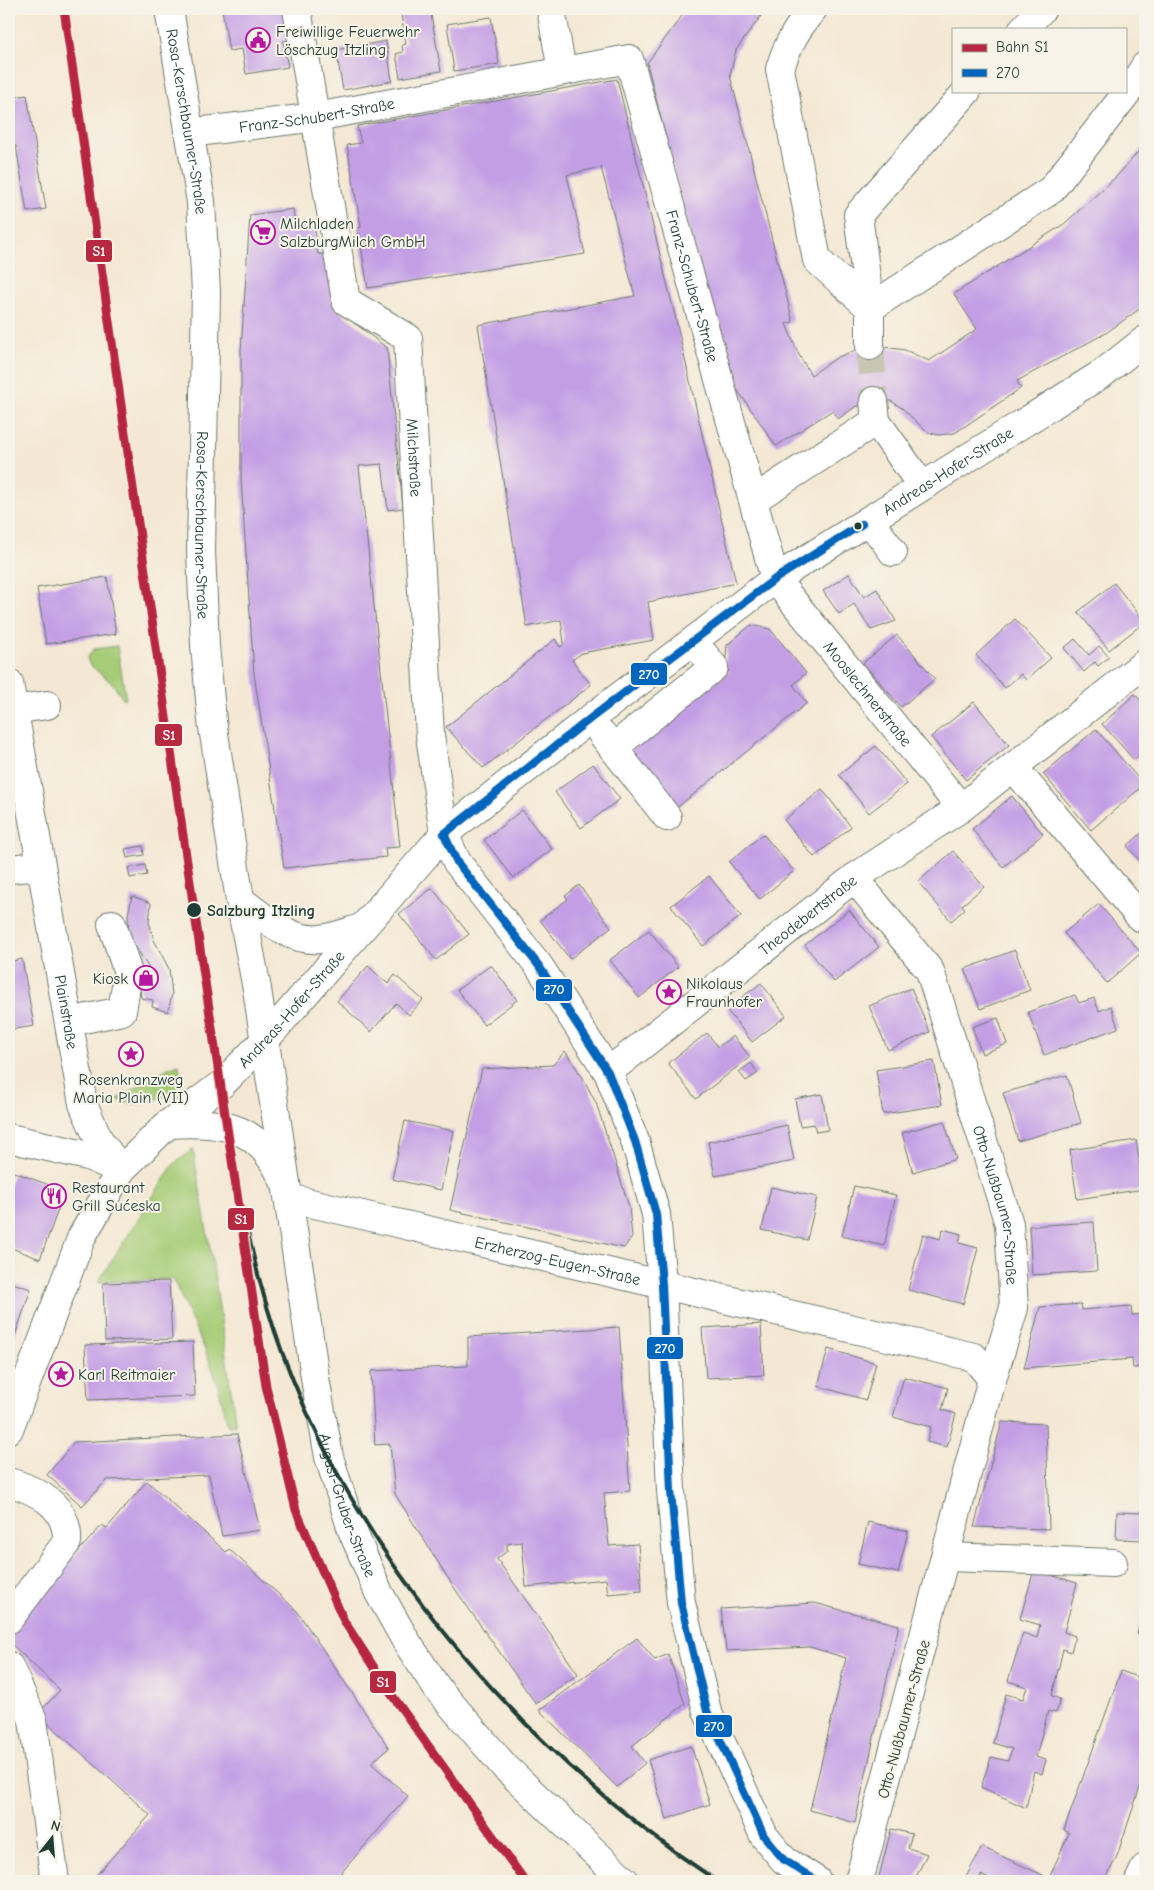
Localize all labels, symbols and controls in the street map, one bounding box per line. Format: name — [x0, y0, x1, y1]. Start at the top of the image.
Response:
place label: Freiwillige Feuerwehr Löschzug Itzling — [276, 23, 420, 59]
street label: Rosa-Kerschbaumer-Straße — [162, 27, 210, 215]
public building icon: Freiwillige Feuerwehr Löschzug Itzling — [245, 27, 271, 53]
legend — [952, 28, 1126, 92]
text: Bahn S1 — [996, 38, 1049, 56]
text: 270 — [996, 64, 1020, 82]
street label: Franz-Schubert-Straße — [238, 95, 396, 137]
street label: Franz-Schubert-Straße — [662, 208, 722, 364]
place label: Milchladen SalzburgMilch GmbH — [280, 215, 426, 251]
supermarket icon: Milchladen SalzburgMilch GmbH — [250, 219, 276, 245]
line badge: S1 — [85, 239, 113, 263]
text: S1 — [92, 243, 106, 260]
street label: Milchstraße — [402, 418, 425, 497]
street label: Andreas-Hofer-Straße — [879, 424, 1017, 519]
street label: Rosa-Kerschbaumer-Straße — [191, 431, 212, 620]
unlabelled marker — [853, 521, 863, 531]
street label: Mooslechnerstraße — [819, 638, 915, 750]
line badge: 270 — [630, 662, 668, 686]
text: 270 — [638, 666, 660, 683]
line badge: S1 — [154, 723, 183, 747]
text: S1 — [162, 727, 176, 744]
street label: Theodebertstraße — [756, 871, 861, 960]
marker: Salzburg Itzling — [185, 901, 203, 919]
place label: Salzburg Itzling — [207, 902, 315, 920]
street label: Andreas-Hofer-Straße — [235, 947, 349, 1072]
shop icon: Kiosk — [133, 965, 159, 991]
place label: Kiosk — [93, 970, 128, 988]
street label: Plainstraße — [50, 974, 81, 1051]
place label: Nikolaus Fraunhofer — [686, 975, 763, 1011]
line badge: 270 — [535, 978, 573, 1002]
place icon: Nikolaus Fraunhofer — [656, 979, 682, 1005]
text: 270 — [543, 981, 565, 998]
place icon: Rosenkranzweg Maria Plain (VII) — [118, 1041, 144, 1067]
place label: Rosenkranzweg Maria Plain (VII) — [73, 1071, 189, 1107]
street label: Otto-Nußbaumer-Straße — [969, 1123, 1021, 1285]
place label: Restaurant Grill Sućeska — [72, 1179, 161, 1215]
restaurant icon: Restaurant Grill Sućeska — [41, 1183, 67, 1209]
line badge: S1 — [227, 1207, 255, 1231]
text: S1 — [234, 1211, 248, 1228]
street label: Erzherzog-Eugen-Straße — [473, 1233, 642, 1289]
line badge: 270 — [646, 1336, 684, 1360]
text: 270 — [654, 1340, 676, 1357]
place icon: Karl Reitmaier — [48, 1361, 74, 1387]
place label: Karl Reitmaier — [78, 1366, 176, 1384]
street label: August-Gruber-Straße — [315, 1432, 379, 1580]
street label: Otto-Nußbaumer-Straße — [874, 1638, 934, 1801]
line badge: S1 — [369, 1670, 397, 1694]
text: S1 — [376, 1674, 390, 1691]
line badge: 270 — [695, 1714, 733, 1738]
text: 270 — [703, 1718, 725, 1735]
north arrow — [28, 1812, 78, 1862]
text: N — [49, 1817, 63, 1836]

